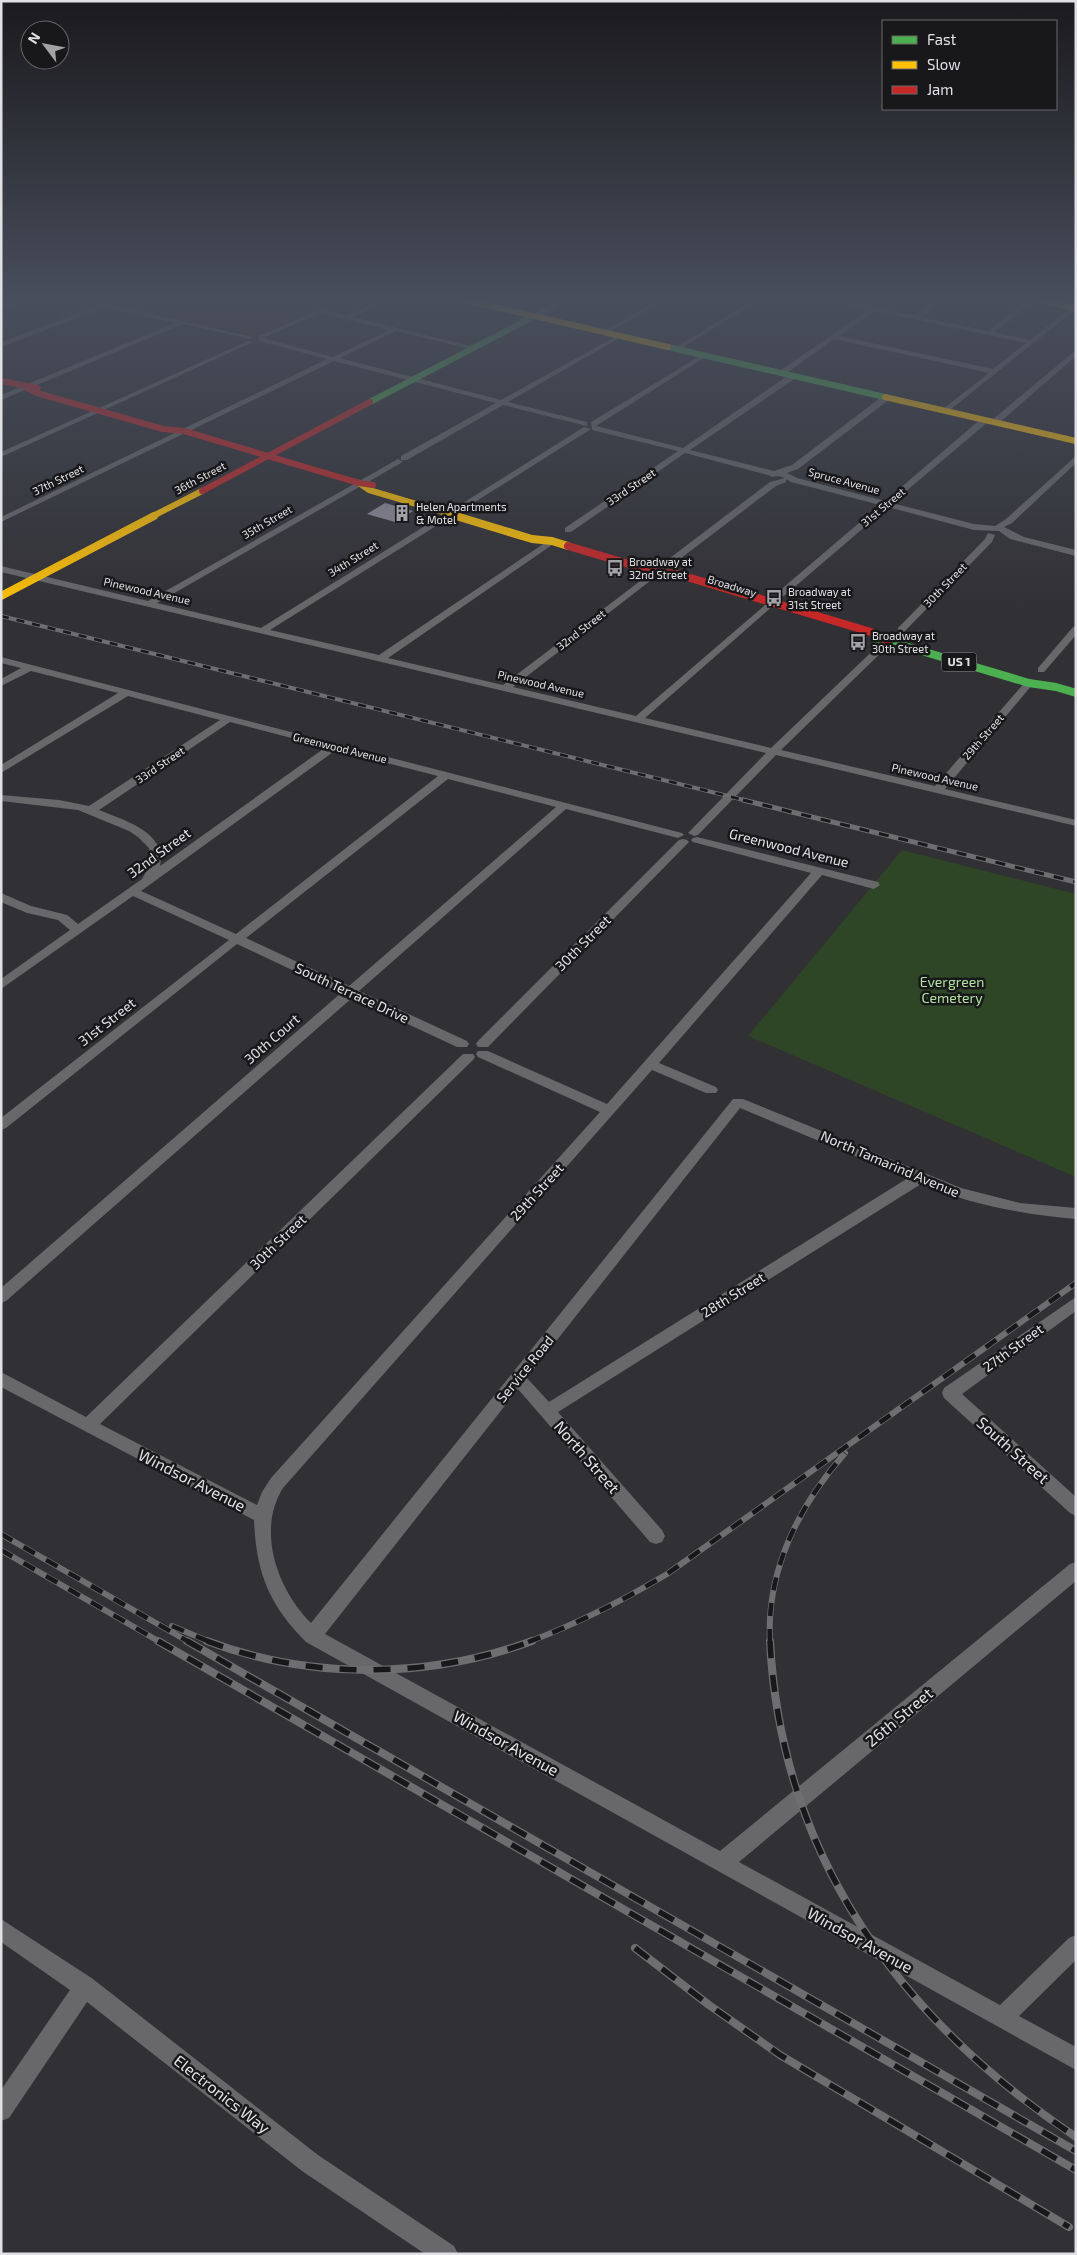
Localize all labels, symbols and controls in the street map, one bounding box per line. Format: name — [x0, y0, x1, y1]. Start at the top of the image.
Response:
north arrow — [20, 20, 70, 70]
legend — [882, 20, 1057, 110]
text: N — [24, 29, 43, 47]
text: Fast — [927, 30, 957, 48]
text: Slow — [927, 55, 961, 73]
text: Jam — [927, 80, 953, 98]
street label: 36th Street — [172, 459, 228, 496]
street label: 37th Street — [30, 462, 86, 498]
street label: Spruce Avenue — [807, 465, 881, 496]
street label: 33rd Street — [604, 466, 658, 508]
street label: 31st Street — [858, 485, 907, 529]
place label: Helen Apartments & Motel — [416, 500, 507, 526]
street label: 35th Street — [239, 502, 294, 541]
building icon: Helen Apartments & Motel — [392, 503, 412, 523]
street label: 34th Street — [325, 538, 380, 579]
place label: Broadway at 32nd Street — [629, 555, 692, 581]
bus stop icon: Broadway at 32nd Street — [605, 558, 625, 578]
street label: 30th Street — [920, 560, 969, 609]
street label: Broadway — [706, 572, 758, 599]
street label: Pinewood Avenue — [103, 574, 192, 607]
place label: Broadway at 31st Street — [788, 585, 851, 611]
bus stop icon: Broadway at 31st Street — [764, 588, 784, 608]
street label: 32nd Street — [554, 607, 608, 653]
place label: Broadway at 30th Street — [872, 629, 935, 655]
bus stop icon: Broadway at 30th Street — [848, 632, 868, 652]
road number: US 1 — [942, 652, 976, 672]
street label: Pinewood Avenue — [497, 667, 586, 700]
street label: 29th Street — [959, 711, 1006, 762]
street label: Greenwood Avenue — [292, 730, 388, 765]
street label: 33rd Street — [133, 744, 187, 786]
street label: Pinewood Avenue — [891, 760, 980, 793]
street label: 32nd Street — [124, 824, 194, 881]
street label: Greenwood Avenue — [728, 824, 851, 871]
street label: 30th Street — [551, 911, 614, 974]
street label: South Terrace Drive — [293, 959, 412, 1026]
park label: Evergreen Cemetery — [920, 973, 984, 1006]
street label: 31st Street — [75, 994, 139, 1049]
street label: 30th Court — [241, 1010, 303, 1067]
street label: North Tamarind Avenue — [818, 1127, 962, 1200]
street label: 29th Street — [506, 1159, 567, 1224]
street label: 30th Street — [246, 1211, 309, 1273]
street label: 28th Street — [698, 1268, 768, 1321]
street label: 27th Street — [979, 1320, 1046, 1375]
street label: Service Road — [492, 1332, 557, 1406]
street label: South Street — [973, 1412, 1053, 1487]
street label: North Street — [551, 1416, 624, 1497]
street label: Windsor Avenue — [135, 1444, 249, 1515]
street label: 26th Street — [861, 1683, 936, 1750]
street label: Windsor Avenue — [450, 1706, 562, 1779]
street label: Windsor Avenue — [804, 1903, 916, 1976]
street label: Electronics Way — [171, 2050, 274, 2137]

